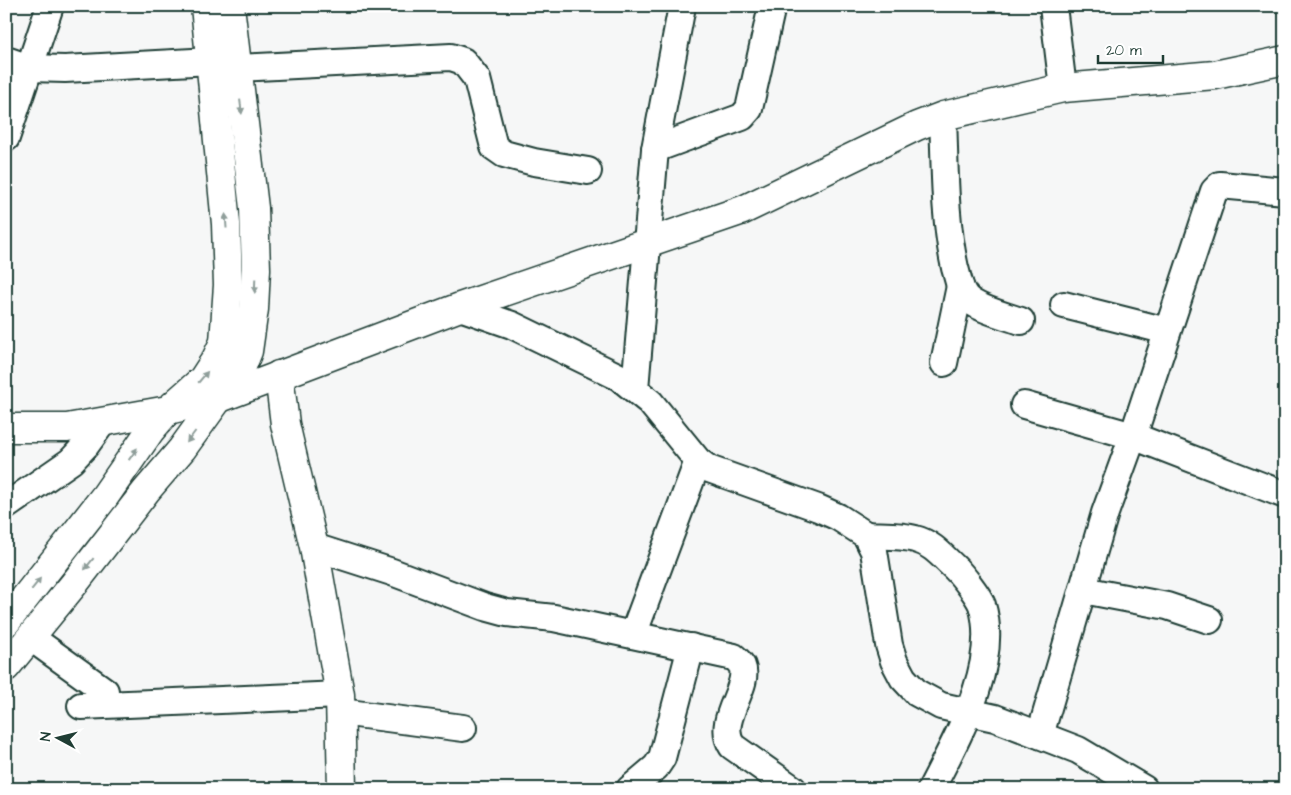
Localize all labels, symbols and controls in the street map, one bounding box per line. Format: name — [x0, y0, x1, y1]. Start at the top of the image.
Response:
scale bar — [1098, 32, 1164, 64]
text: 20 m — [1106, 40, 1142, 61]
one-way arrow — [237, 99, 245, 115]
one-way arrow — [221, 212, 229, 228]
one-way arrow — [251, 278, 259, 294]
one-way arrow — [198, 370, 209, 383]
one-way arrow — [186, 430, 196, 444]
one-way arrow — [128, 447, 138, 460]
one-way arrow — [84, 557, 95, 570]
one-way arrow — [31, 578, 42, 591]
north arrow — [32, 712, 82, 762]
text: N — [36, 731, 57, 742]

